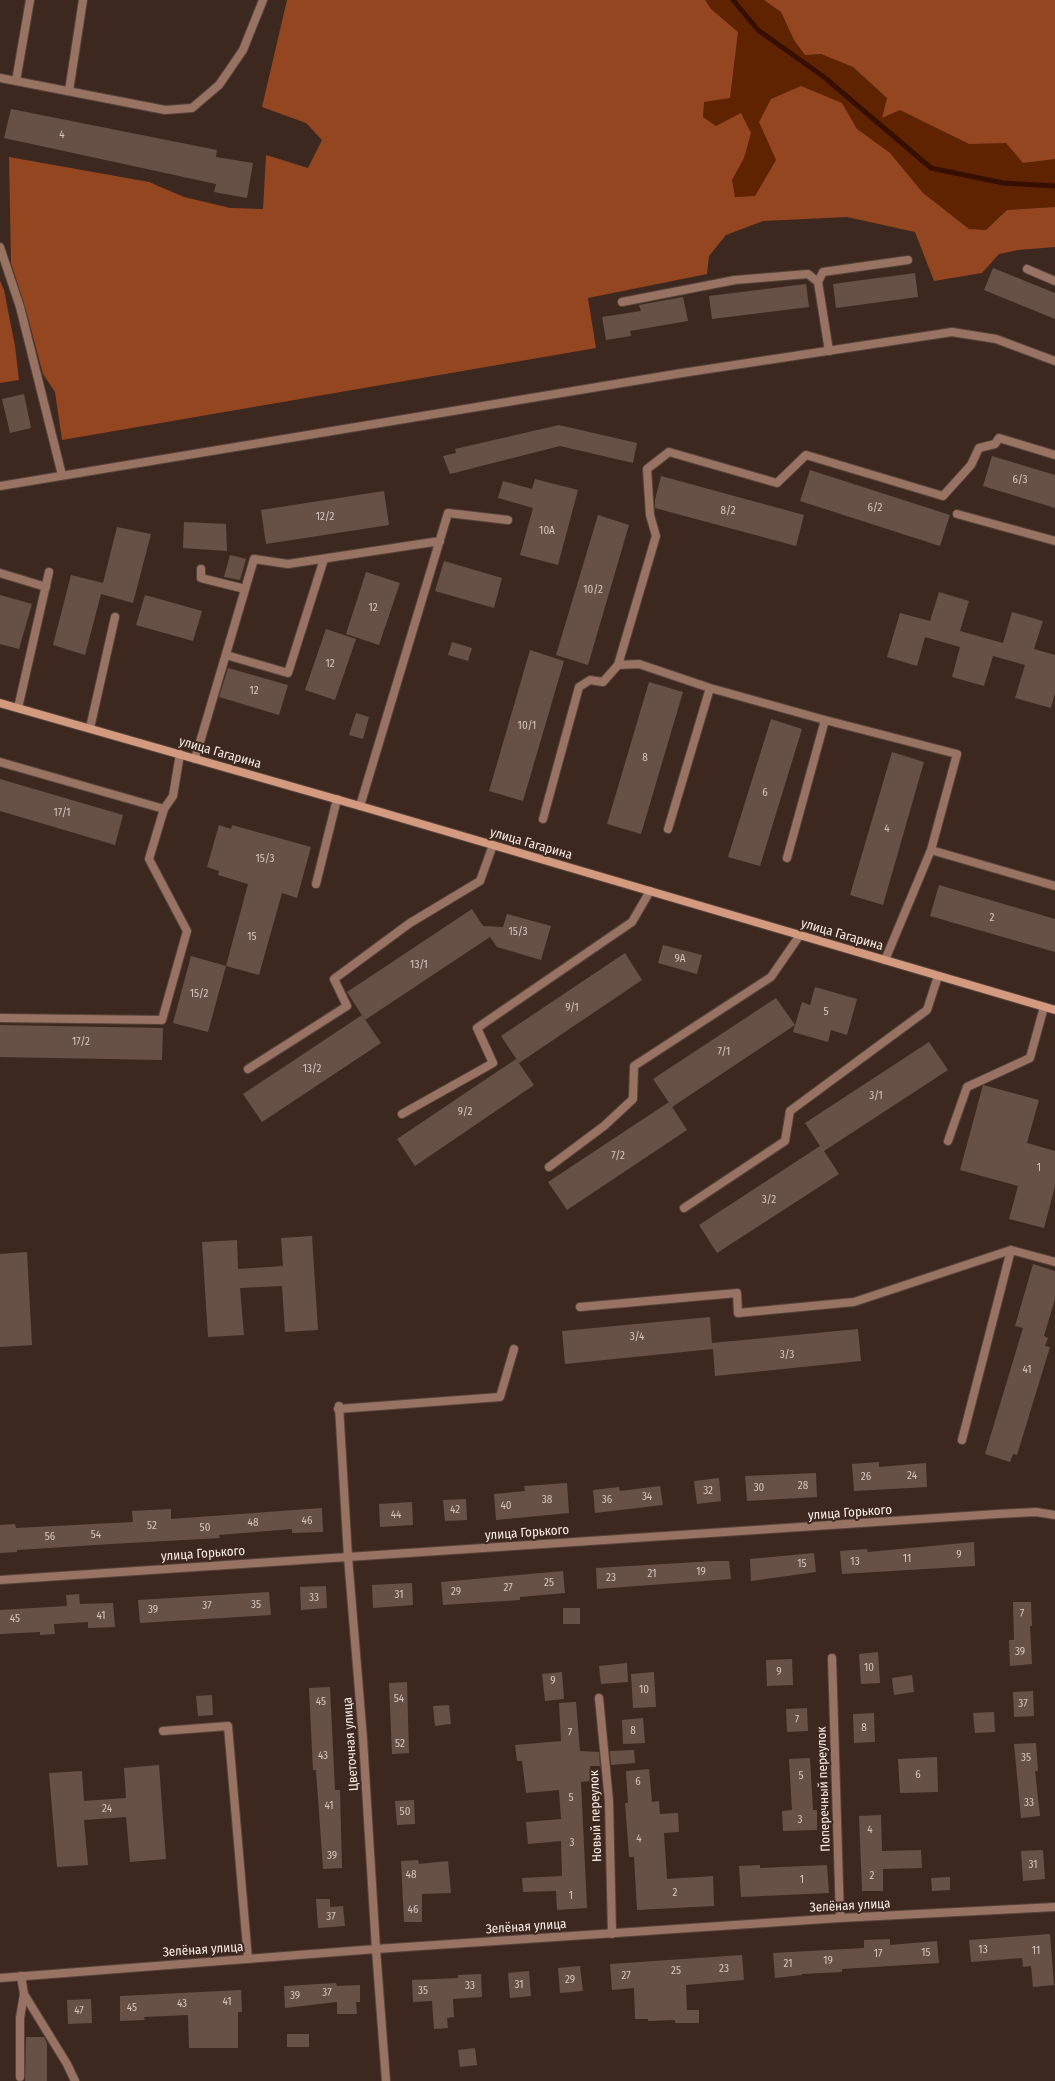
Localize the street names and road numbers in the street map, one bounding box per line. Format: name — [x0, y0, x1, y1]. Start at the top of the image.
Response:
street label: улица Гагарина — [177, 734, 263, 772]
street label: улица Гагарина — [488, 825, 574, 863]
street label: улица Гагарина — [799, 916, 885, 954]
street label: улица Горького — [807, 1502, 893, 1524]
street label: улица Горького — [484, 1522, 570, 1544]
street label: улица Горького — [160, 1543, 246, 1565]
street label: Цветочная улица — [340, 1697, 362, 1791]
street label: Поперечный переулок — [814, 1726, 834, 1852]
street label: Новый переулок — [587, 1770, 605, 1862]
street label: Зелёная улица — [809, 1896, 891, 1916]
street label: Зелёная улица — [485, 1916, 567, 1938]
street label: Зелёная улица — [162, 1939, 244, 1961]

